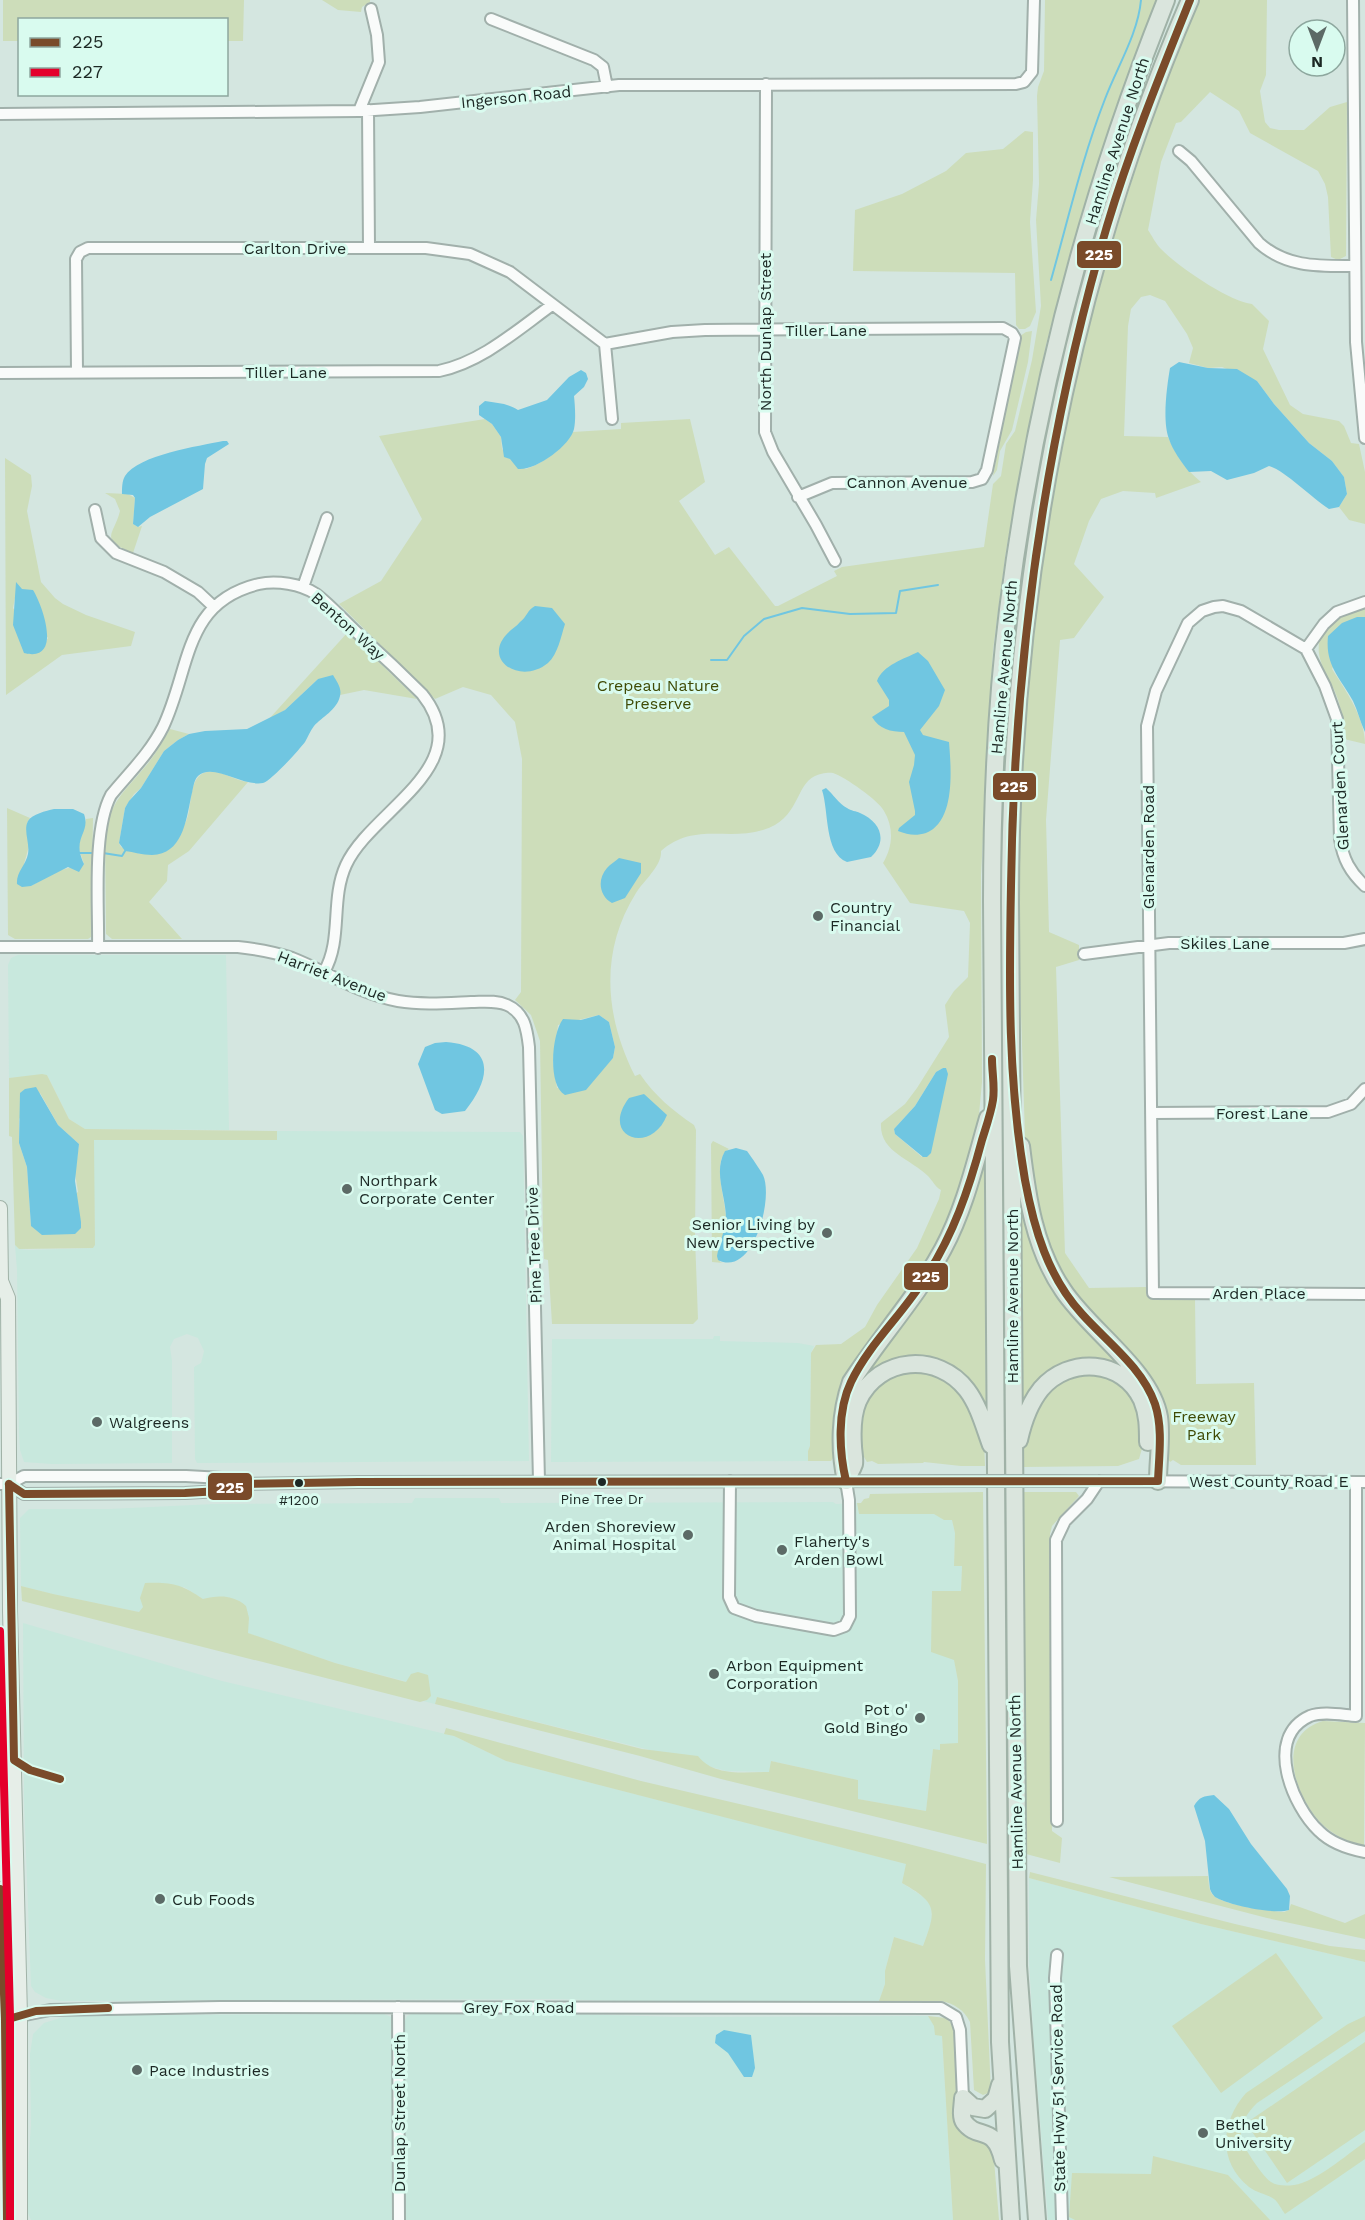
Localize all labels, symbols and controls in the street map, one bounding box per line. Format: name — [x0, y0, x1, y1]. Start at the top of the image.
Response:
legend — [18, 18, 228, 96]
north arrow — [1287, 18, 1347, 78]
text: 225 — [72, 31, 103, 52]
text: N — [1311, 53, 1323, 72]
street label: Hamline Avenue North — [1081, 55, 1153, 227]
text: 227 — [72, 61, 103, 82]
street label: Ingerson Road — [460, 82, 572, 112]
street label: Carlton Drive — [244, 239, 346, 258]
line badge: 225 — [1076, 240, 1122, 269]
text: 225 — [1085, 245, 1113, 264]
street label: North Dunlap Street — [756, 253, 775, 411]
street label: Tiller Lane — [785, 321, 867, 340]
street label: Tiller Lane — [245, 363, 327, 382]
street label: Cannon Avenue — [847, 473, 967, 492]
street label: Hamline Avenue North — [987, 579, 1021, 755]
street label: Benton Way — [307, 588, 389, 664]
park label: Crepeau Nature Preserve — [597, 676, 719, 713]
street label: Glenarden Court — [1327, 721, 1353, 851]
line badge: 225 — [992, 772, 1037, 801]
text: 225 — [1000, 777, 1028, 796]
street label: Glenarden Road — [1139, 785, 1158, 909]
place label: Country Financial — [830, 898, 900, 935]
marker: Country Financial — [811, 909, 825, 923]
street label: Skiles Lane — [1180, 934, 1270, 953]
street label: Harriet Avenue — [275, 947, 389, 1005]
street label: Forest Lane — [1216, 1104, 1308, 1123]
place label: Northpark Corporate Center — [359, 1171, 495, 1208]
marker: Northpark Corporate Center — [340, 1182, 354, 1196]
street label: Pine Tree Drive — [522, 1186, 546, 1304]
street label: Hamline Avenue North — [1003, 1209, 1022, 1383]
place label: Senior Living by New Perspective — [686, 1215, 816, 1252]
marker: Senior Living by New Perspective — [820, 1226, 834, 1240]
line badge: 225 — [903, 1262, 949, 1291]
text: 225 — [912, 1267, 940, 1286]
street label: Arden Place — [1212, 1284, 1306, 1303]
park label: Freeway Park — [1172, 1407, 1237, 1444]
place label: Walgreens — [109, 1413, 189, 1432]
marker: Walgreens — [90, 1415, 104, 1429]
line badge: 225 — [207, 1472, 253, 1501]
street label: West County Road E — [1189, 1472, 1349, 1491]
marker: Pine Tree Dr — [596, 1476, 608, 1488]
marker: #1200 — [293, 1477, 305, 1489]
text: 225 — [216, 1478, 244, 1497]
place label: Pine Tree Dr — [560, 1491, 644, 1507]
place label: #1200 — [279, 1492, 319, 1508]
place label: Arden Shoreview Animal Hospital — [545, 1517, 676, 1554]
marker: Arden Shoreview Animal Hospital — [681, 1528, 695, 1542]
place label: Flaherty's Arden Bowl — [794, 1532, 884, 1569]
marker: Flaherty's Arden Bowl — [775, 1543, 789, 1557]
place label: Arbon Equipment Corporation — [726, 1656, 863, 1693]
marker: Arbon Equipment Corporation — [707, 1667, 721, 1681]
street label: Hamline Avenue North — [1005, 1694, 1027, 1870]
place label: Pot o' Gold Bingo — [824, 1700, 908, 1737]
marker: Pot o' Gold Bingo — [913, 1711, 927, 1725]
place label: Cub Foods — [172, 1890, 255, 1909]
marker: Cub Foods — [153, 1892, 167, 1906]
street label: State Hwy 51 Service Road — [1047, 1984, 1069, 2192]
street label: Grey Fox Road — [464, 1998, 574, 2017]
street label: Dunlap Street North — [390, 2034, 409, 2192]
place label: Pace Industries — [149, 2061, 270, 2080]
marker: Pace Industries — [130, 2063, 144, 2077]
place label: Bethel University — [1215, 2115, 1293, 2152]
marker: Bethel University — [1196, 2126, 1210, 2140]

